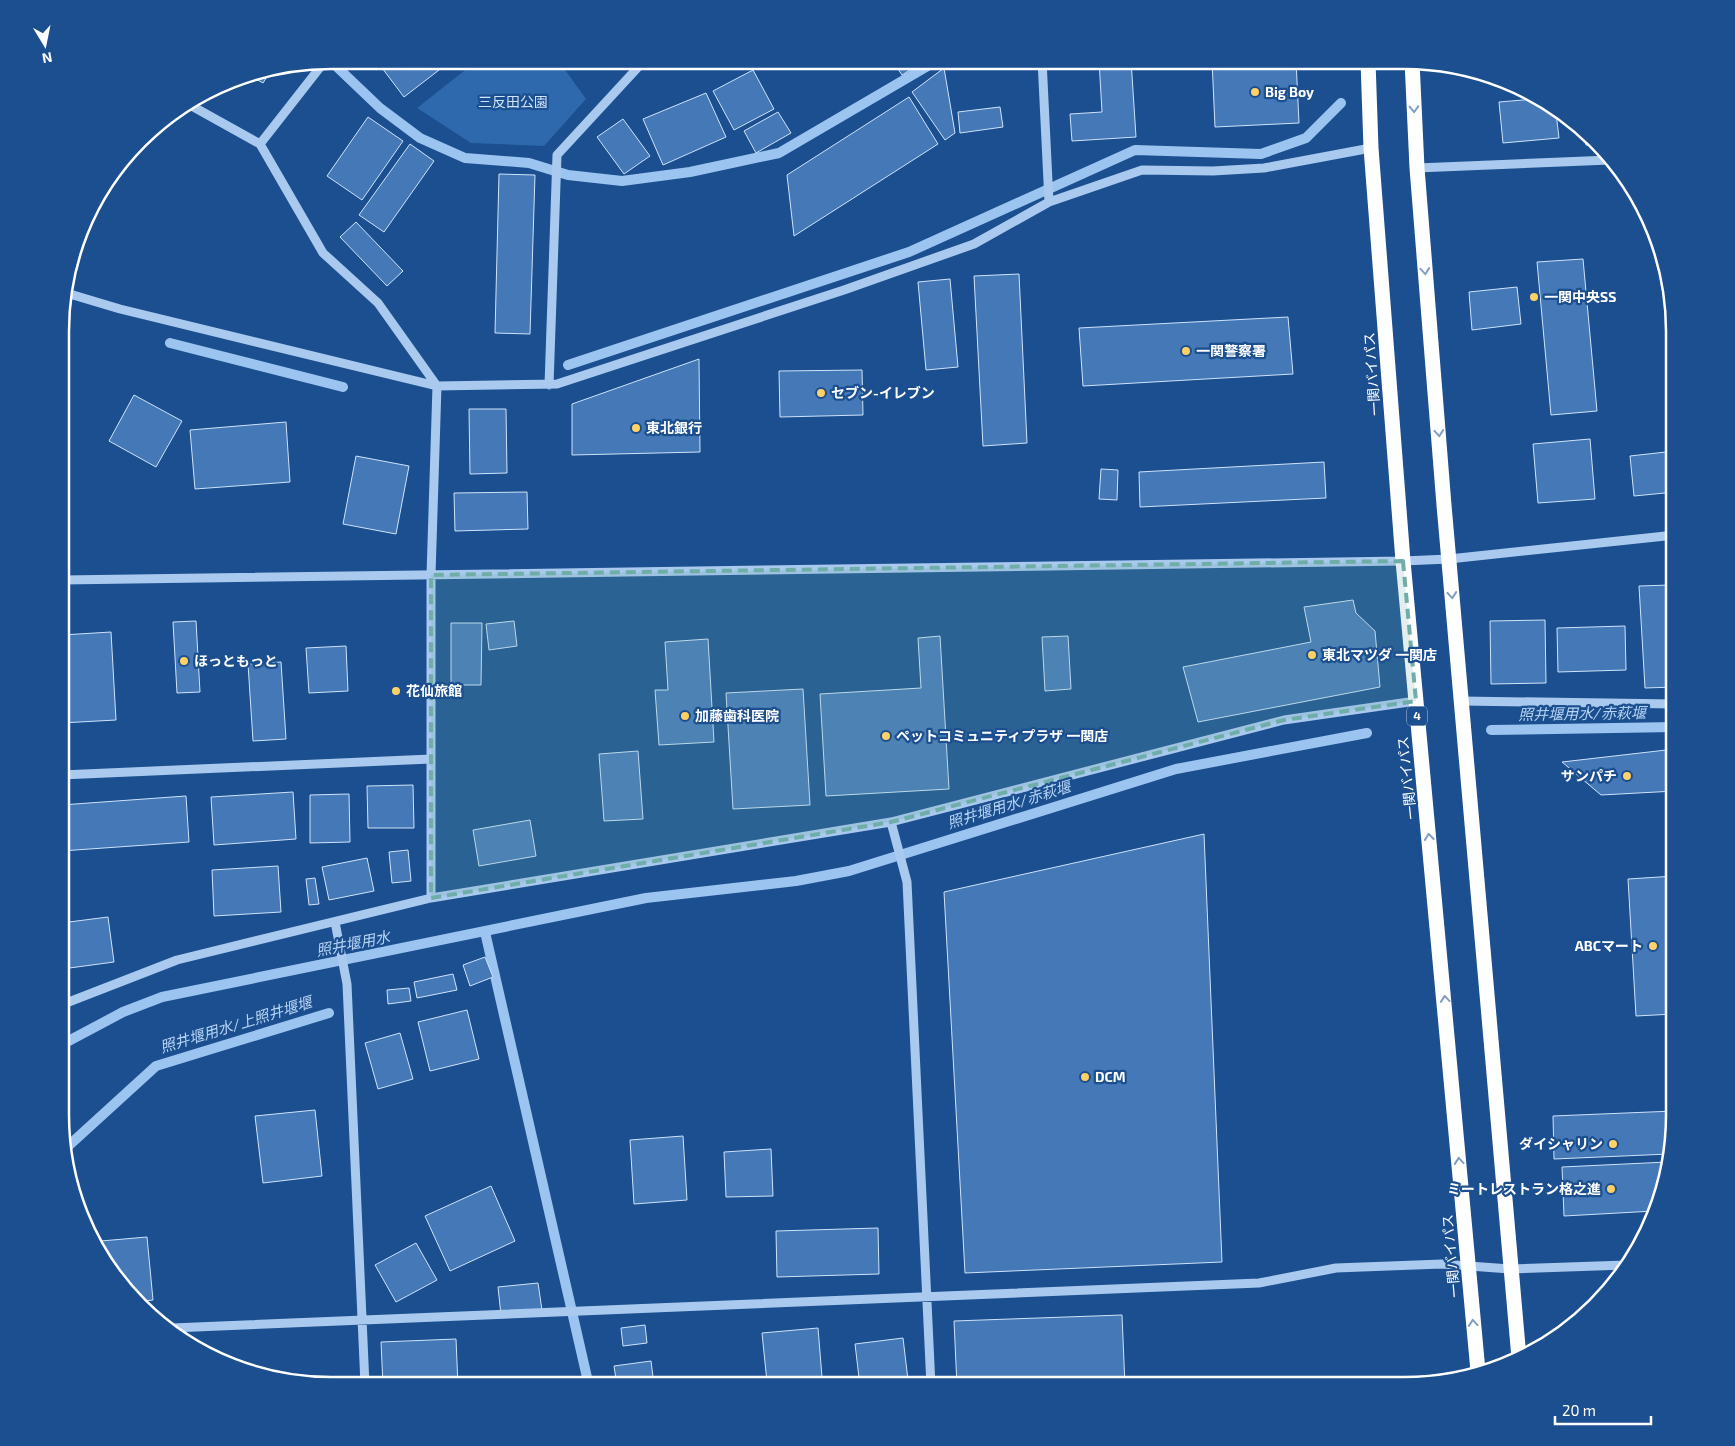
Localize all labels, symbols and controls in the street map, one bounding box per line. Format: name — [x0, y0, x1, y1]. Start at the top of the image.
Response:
north arrow — [20, 20, 70, 70]
text: N — [41, 49, 54, 68]
place label: Big Boy — [1265, 83, 1314, 100]
marker: Big Boy — [1249, 86, 1261, 98]
park label: 三反田公園 — [478, 93, 548, 110]
one-way arrow — [1409, 106, 1420, 114]
one-way arrow — [1420, 268, 1431, 276]
place label: 一関中央SS — [1544, 288, 1616, 305]
marker: 一関中央SS — [1528, 291, 1540, 303]
street label: 一関バイパス — [1360, 332, 1383, 416]
place label: 一関警察署 — [1196, 342, 1266, 359]
marker: 一関警察署 — [1180, 345, 1192, 357]
place label: セブン-イレブン — [831, 384, 935, 401]
marker: セブン-イレブン — [815, 387, 827, 399]
place label: 東北銀行 — [646, 419, 702, 436]
marker: 東北銀行 — [630, 422, 642, 434]
one-way arrow — [1433, 430, 1444, 438]
one-way arrow — [1446, 592, 1457, 600]
place label: 東北マツダ 一関店 — [1322, 646, 1437, 663]
marker: 東北マツダ 一関店 — [1306, 649, 1318, 661]
place label: ほっともっと — [194, 652, 278, 669]
marker: ほっともっと — [178, 655, 190, 667]
place label: 花仙旅館 — [406, 682, 462, 699]
marker: 花仙旅館 — [390, 685, 402, 697]
water label: 照井堰用水/赤萩堰 — [1518, 703, 1649, 723]
road number: 4 — [1407, 706, 1427, 726]
place label: 加藤歯科医院 — [695, 707, 779, 724]
marker: 加藤歯科医院 — [679, 710, 691, 722]
place label: ペットコミュニティプラザ 一関店 — [896, 727, 1108, 744]
marker: ペットコミュニティプラザ 一関店 — [880, 730, 892, 742]
street label: 一関バイパス — [1394, 736, 1419, 821]
place label: サンパチ — [1561, 767, 1617, 784]
marker: サンパチ — [1621, 770, 1633, 782]
water label: 照井堰用水/赤萩堰 — [945, 776, 1075, 831]
one-way arrow — [1424, 833, 1435, 841]
water label: 照井堰用水 — [314, 927, 393, 959]
place label: ABCマート — [1575, 937, 1643, 954]
marker: ABCマート — [1647, 940, 1659, 952]
water label: 照井堰用水/上照井堰堰 — [158, 991, 317, 1056]
one-way arrow — [1440, 995, 1451, 1003]
place label: DCM — [1095, 1068, 1126, 1085]
marker: DCM — [1079, 1071, 1091, 1083]
place label: ダイシャリン — [1519, 1135, 1603, 1152]
marker: ダイシャリン — [1607, 1138, 1619, 1150]
one-way arrow — [1454, 1157, 1465, 1165]
place label: ミートレストラン格之進 — [1447, 1180, 1601, 1197]
marker: ミートレストラン格之進 — [1605, 1183, 1617, 1195]
street label: 一関バイパス — [1438, 1214, 1463, 1298]
one-way arrow — [1468, 1319, 1479, 1327]
scale bar — [1555, 1394, 1651, 1426]
text: 20 m — [1562, 1401, 1596, 1419]

